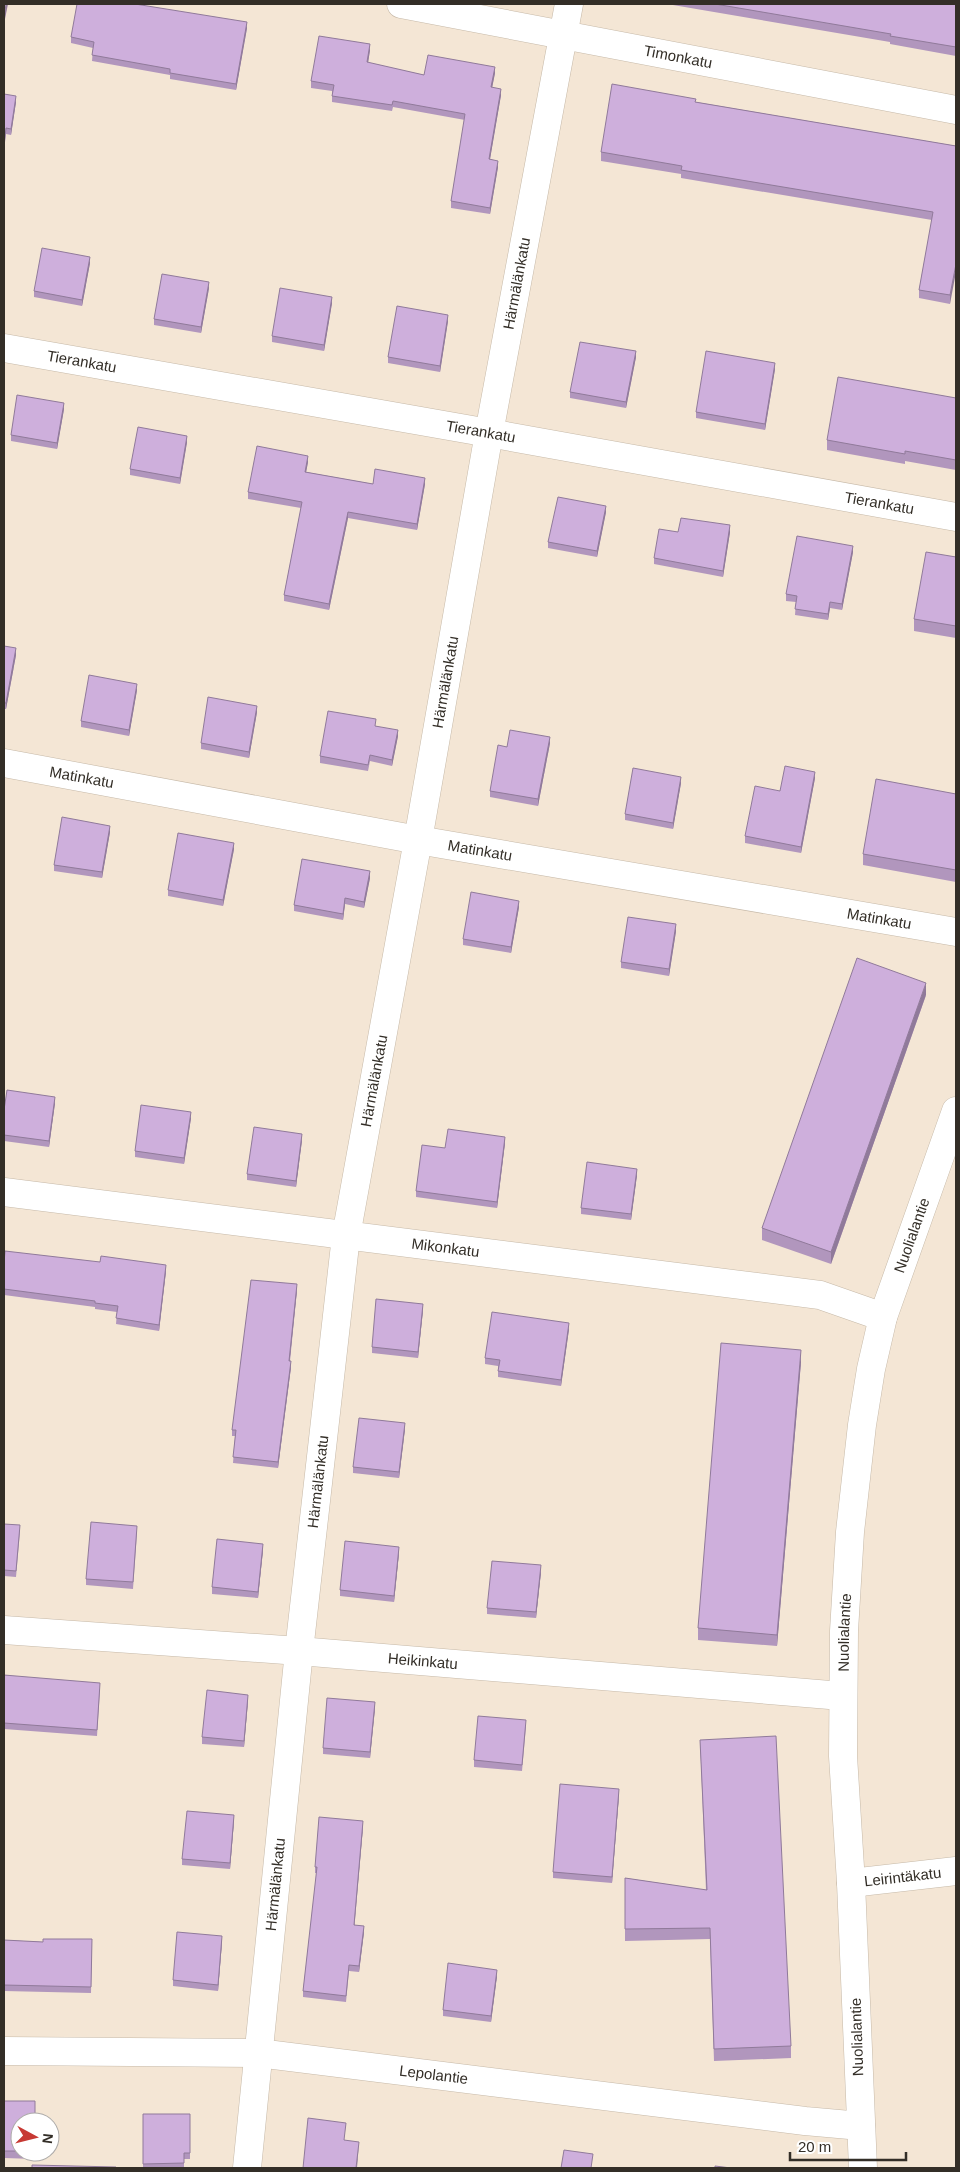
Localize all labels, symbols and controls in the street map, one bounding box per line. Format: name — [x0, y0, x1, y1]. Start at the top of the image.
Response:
street label: Timonkatu — [642, 42, 714, 71]
street label: Härmälänkatu — [499, 236, 533, 331]
street label: Tierankatu — [46, 347, 118, 376]
street label: Tierankatu — [445, 417, 517, 446]
street label: Tierankatu — [843, 488, 916, 517]
street label: Härmälänkatu — [429, 635, 461, 730]
street label: Matinkatu — [48, 763, 115, 791]
street label: Matinkatu — [447, 836, 514, 864]
street label: Matinkatu — [846, 905, 913, 932]
street label: Härmälänkatu — [357, 1033, 390, 1128]
street label: Nuolialantie — [890, 1195, 933, 1275]
street label: Mikonkatu — [411, 1235, 481, 1260]
street label: Härmälänkatu — [304, 1434, 331, 1529]
street label: Nuolialantie — [835, 1593, 854, 1672]
street label: Heikinkatu — [387, 1649, 458, 1672]
street label: Härmälänkatu — [262, 1837, 288, 1932]
street label: Leirintäkatu — [863, 1864, 942, 1889]
street label: Nuolialantie — [847, 1998, 866, 2076]
street label: Lepolantie — [398, 2062, 469, 2087]
north arrow — [10, 2112, 60, 2162]
scale bar — [790, 2130, 906, 2162]
text: N — [39, 2133, 56, 2145]
text: 20 m — [798, 2138, 831, 2155]

